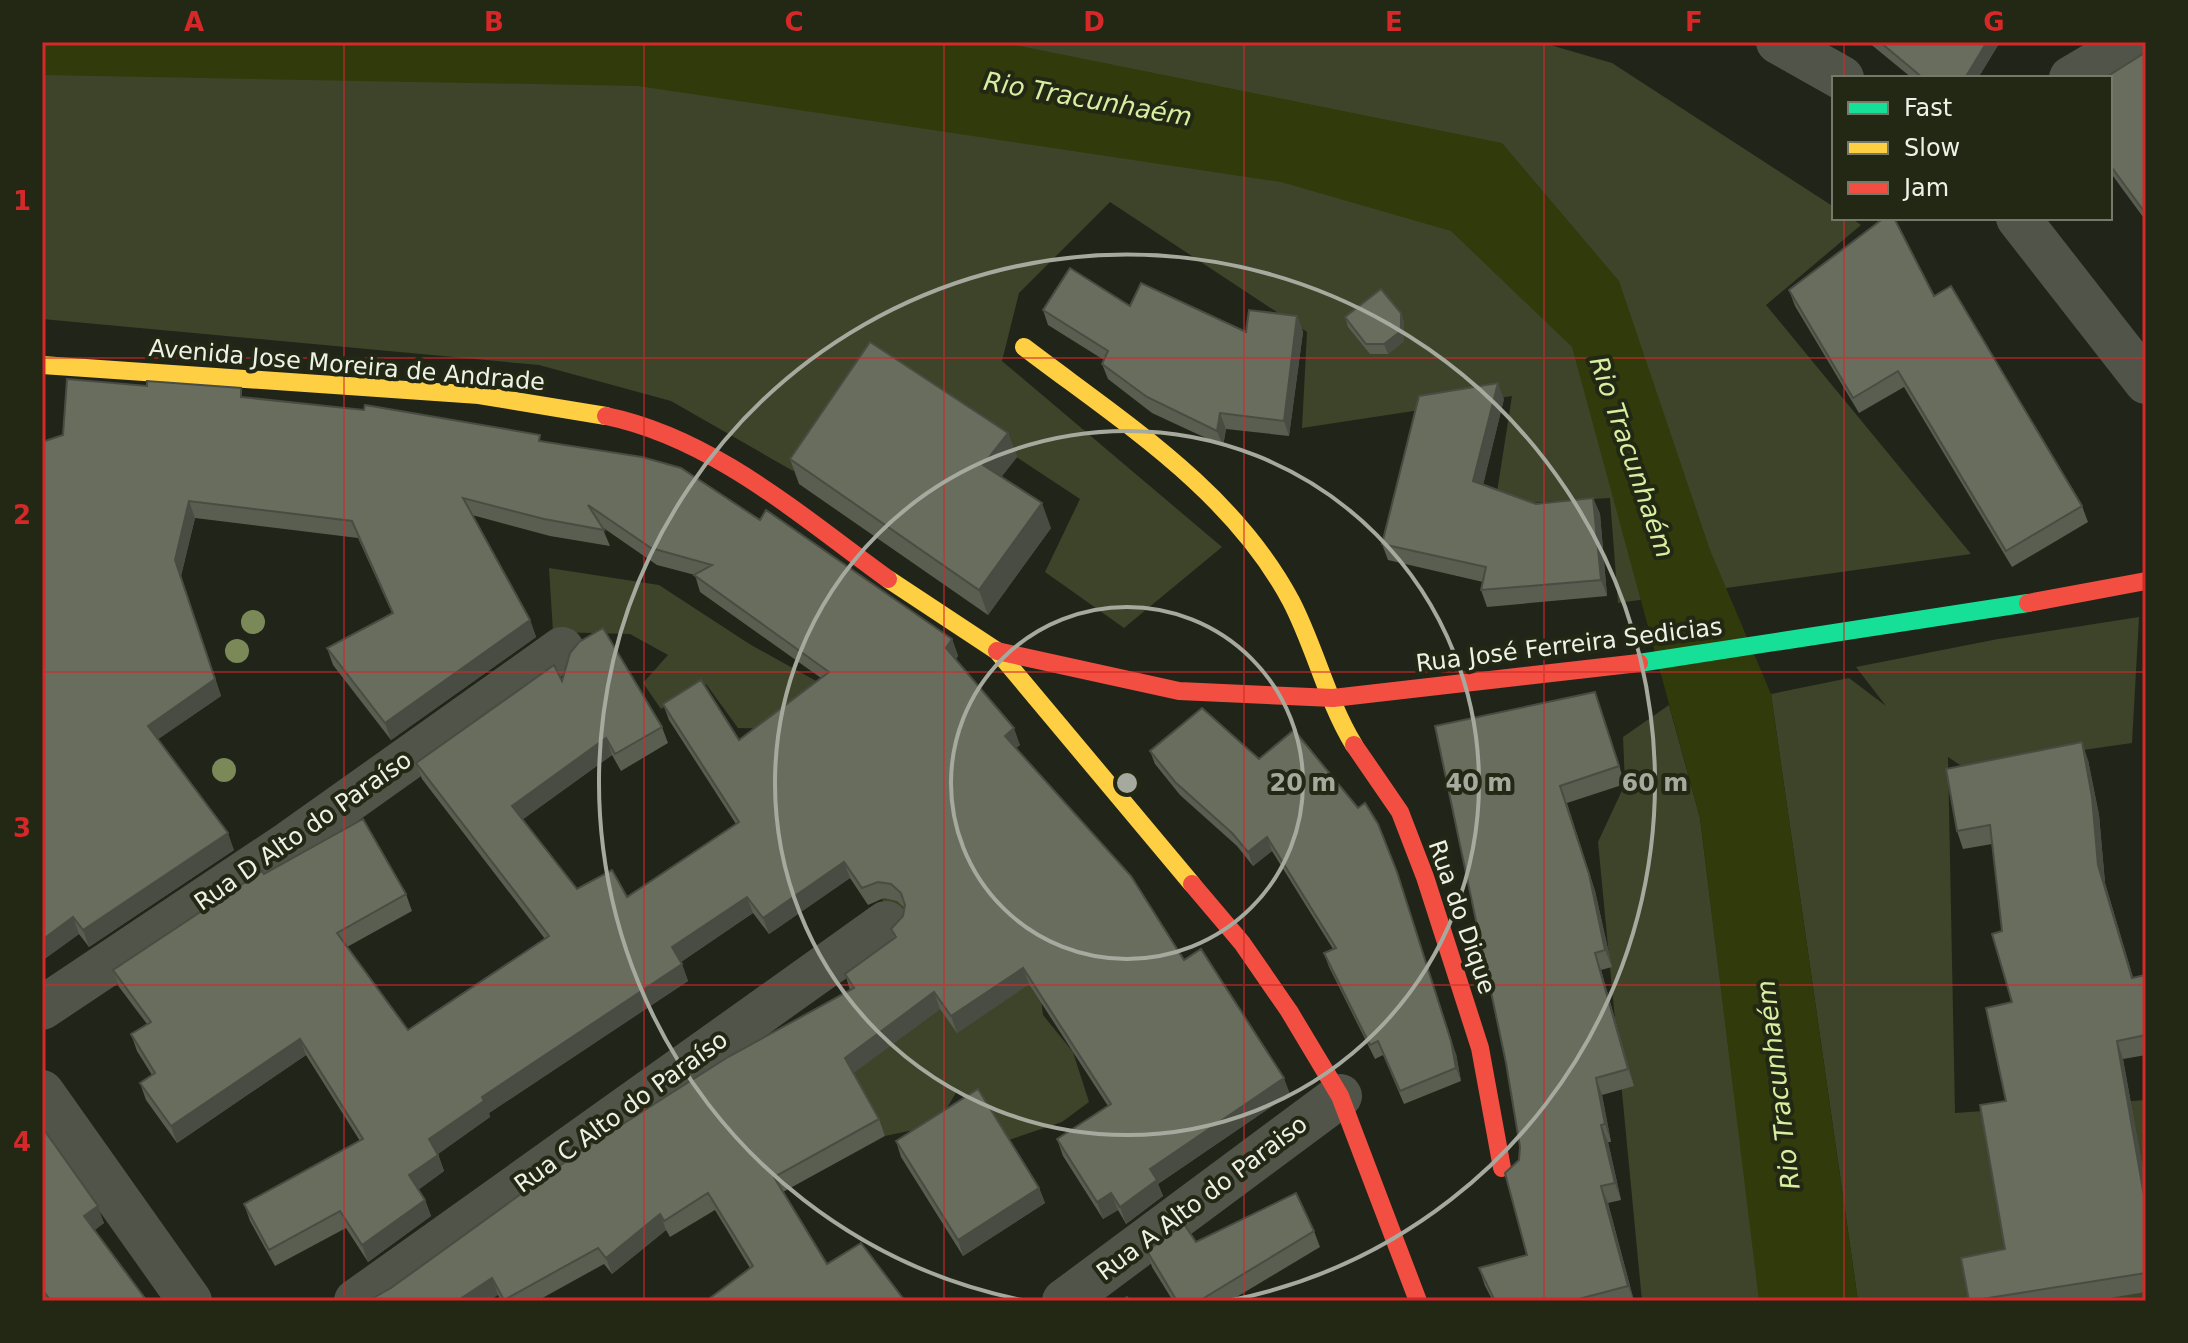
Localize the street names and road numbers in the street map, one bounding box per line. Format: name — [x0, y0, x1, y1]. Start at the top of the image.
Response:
street label: Avenida Jose Moreira de Andrade — [148, 334, 546, 396]
street label: Rua José Ferreira Sedicias — [1414, 612, 1724, 678]
street label: Rua D Alto do Paraíso — [189, 746, 417, 916]
street label: Rua do Dique — [1423, 836, 1501, 998]
street label: Rua C Alto do Paraíso — [509, 1025, 733, 1199]
street label: Rua A Alto do Paraiso — [1091, 1110, 1313, 1286]

